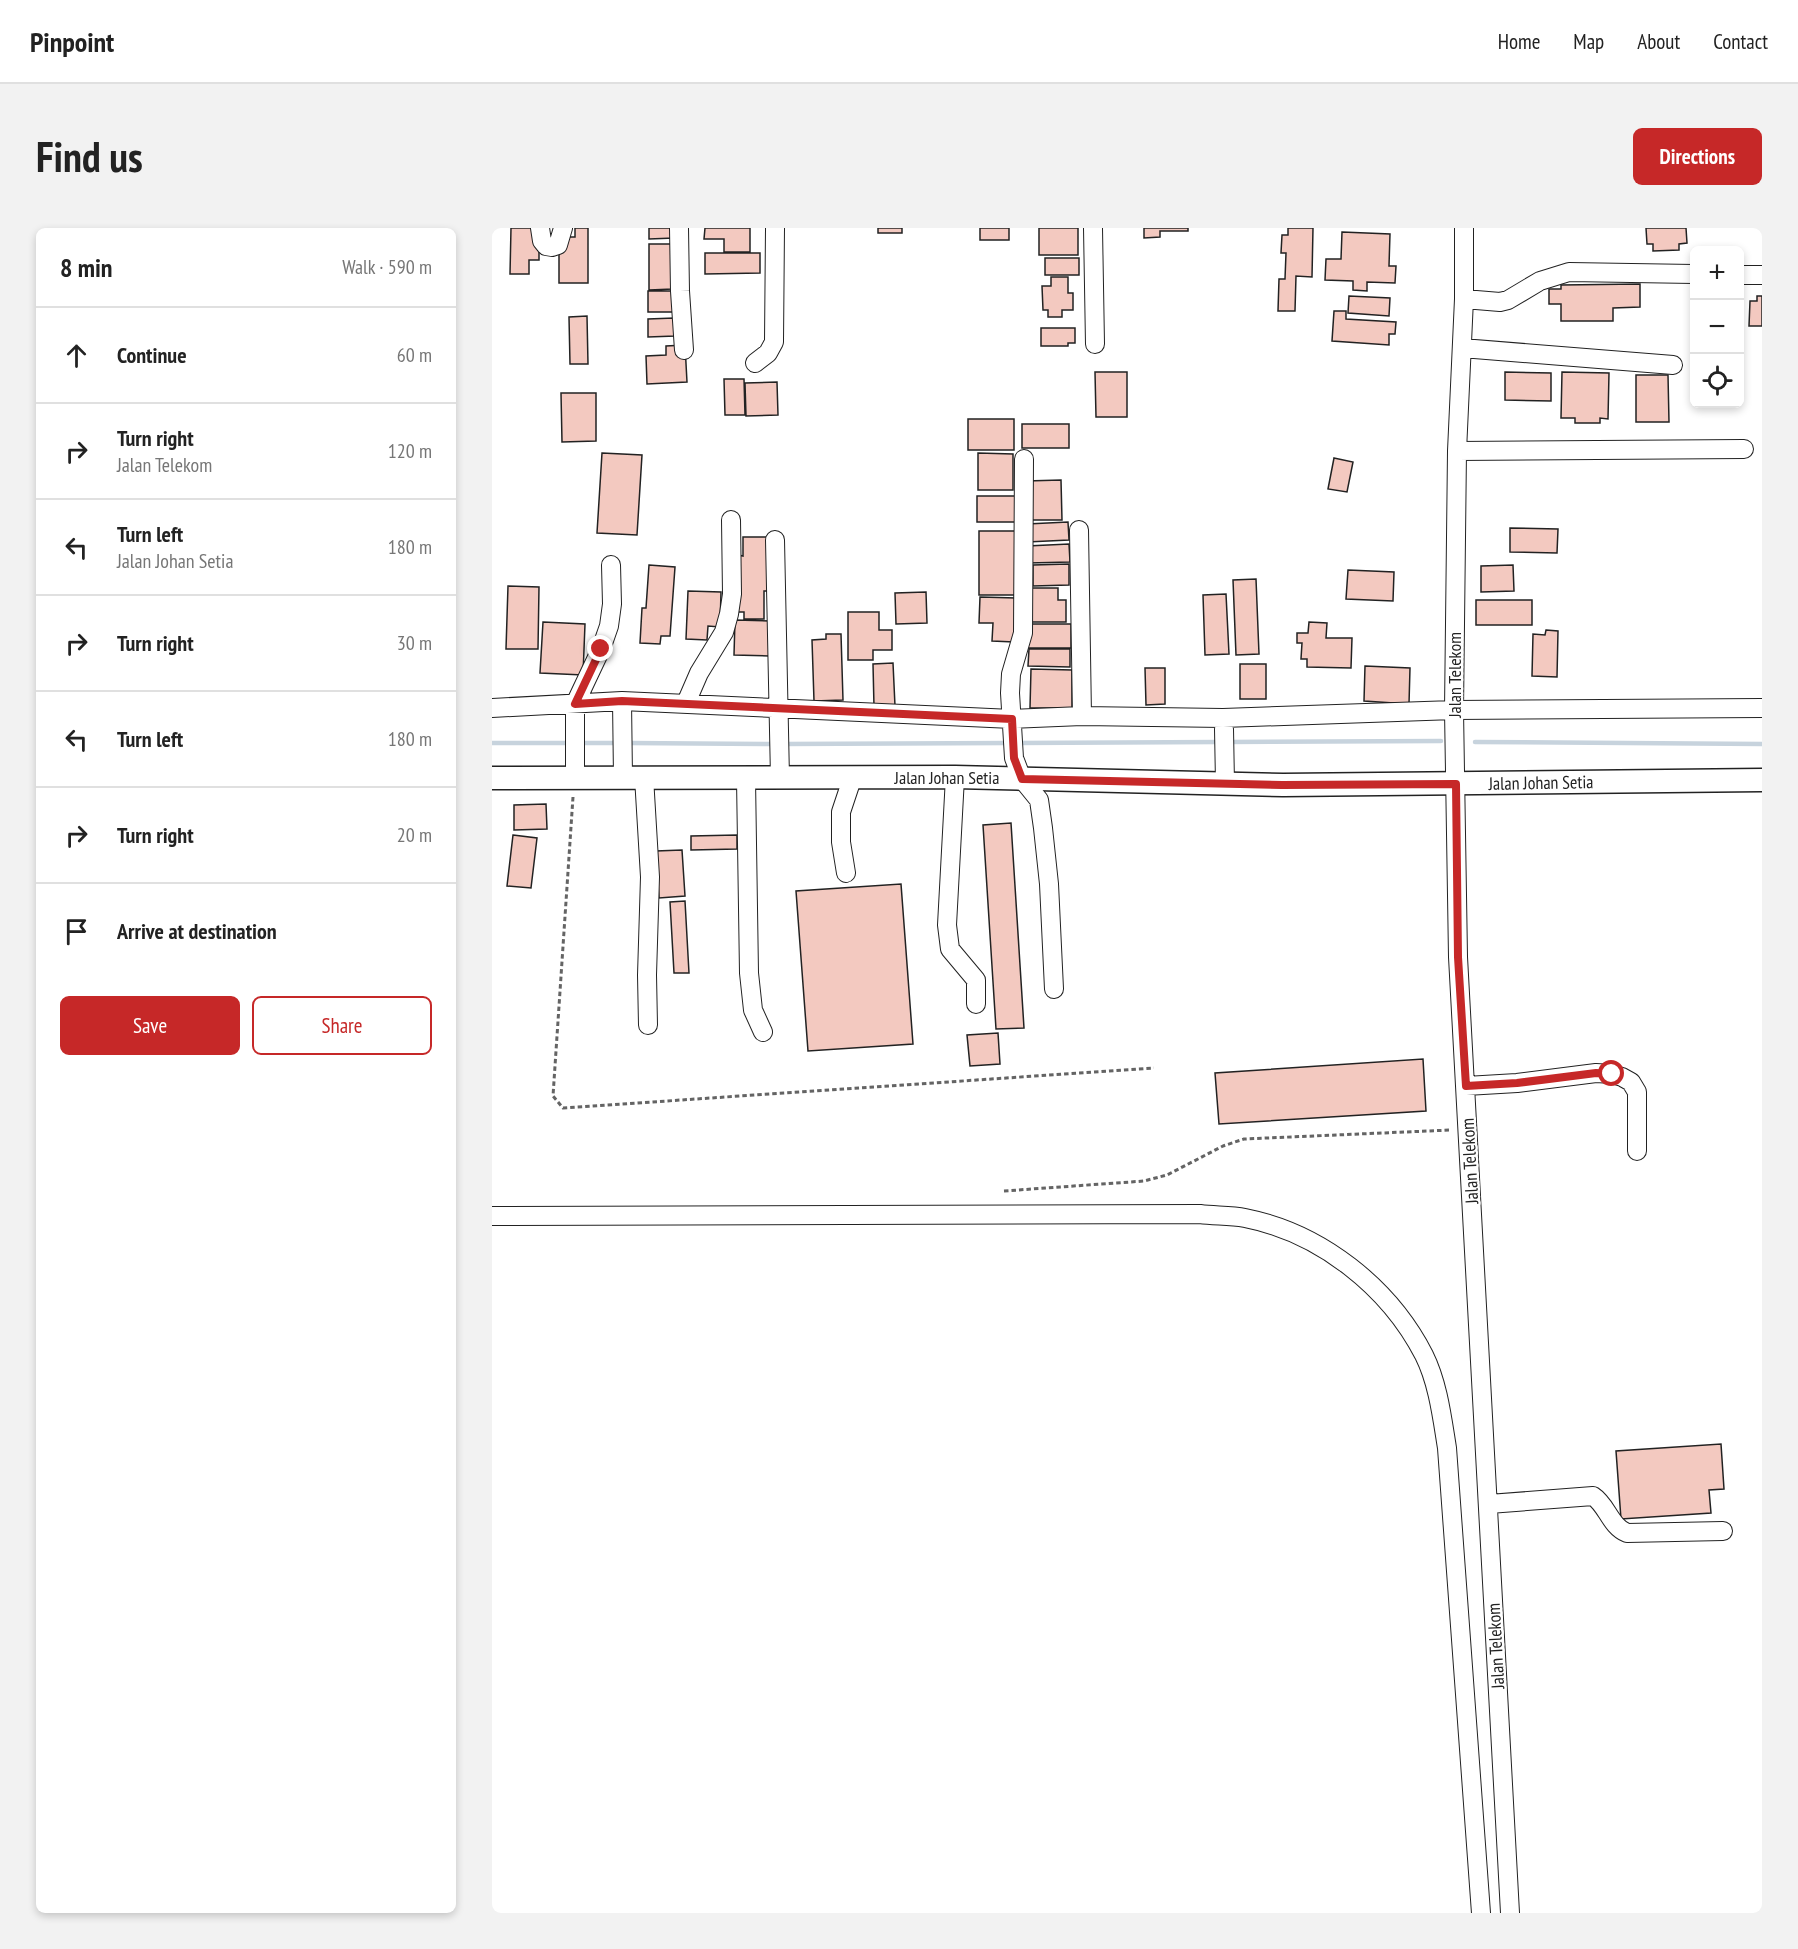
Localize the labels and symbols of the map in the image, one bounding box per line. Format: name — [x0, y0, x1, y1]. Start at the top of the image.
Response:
street label: Jalan Telekom — [1443, 632, 1466, 719]
route end — [587, 635, 613, 661]
street label: Jalan Johan Setia — [894, 766, 999, 789]
street label: Jalan Johan Setia — [1487, 770, 1594, 795]
route start — [1598, 1060, 1624, 1086]
street label: Jalan Telekom — [1456, 1118, 1483, 1205]
street label: Jalan Telekom — [1482, 1603, 1509, 1690]

